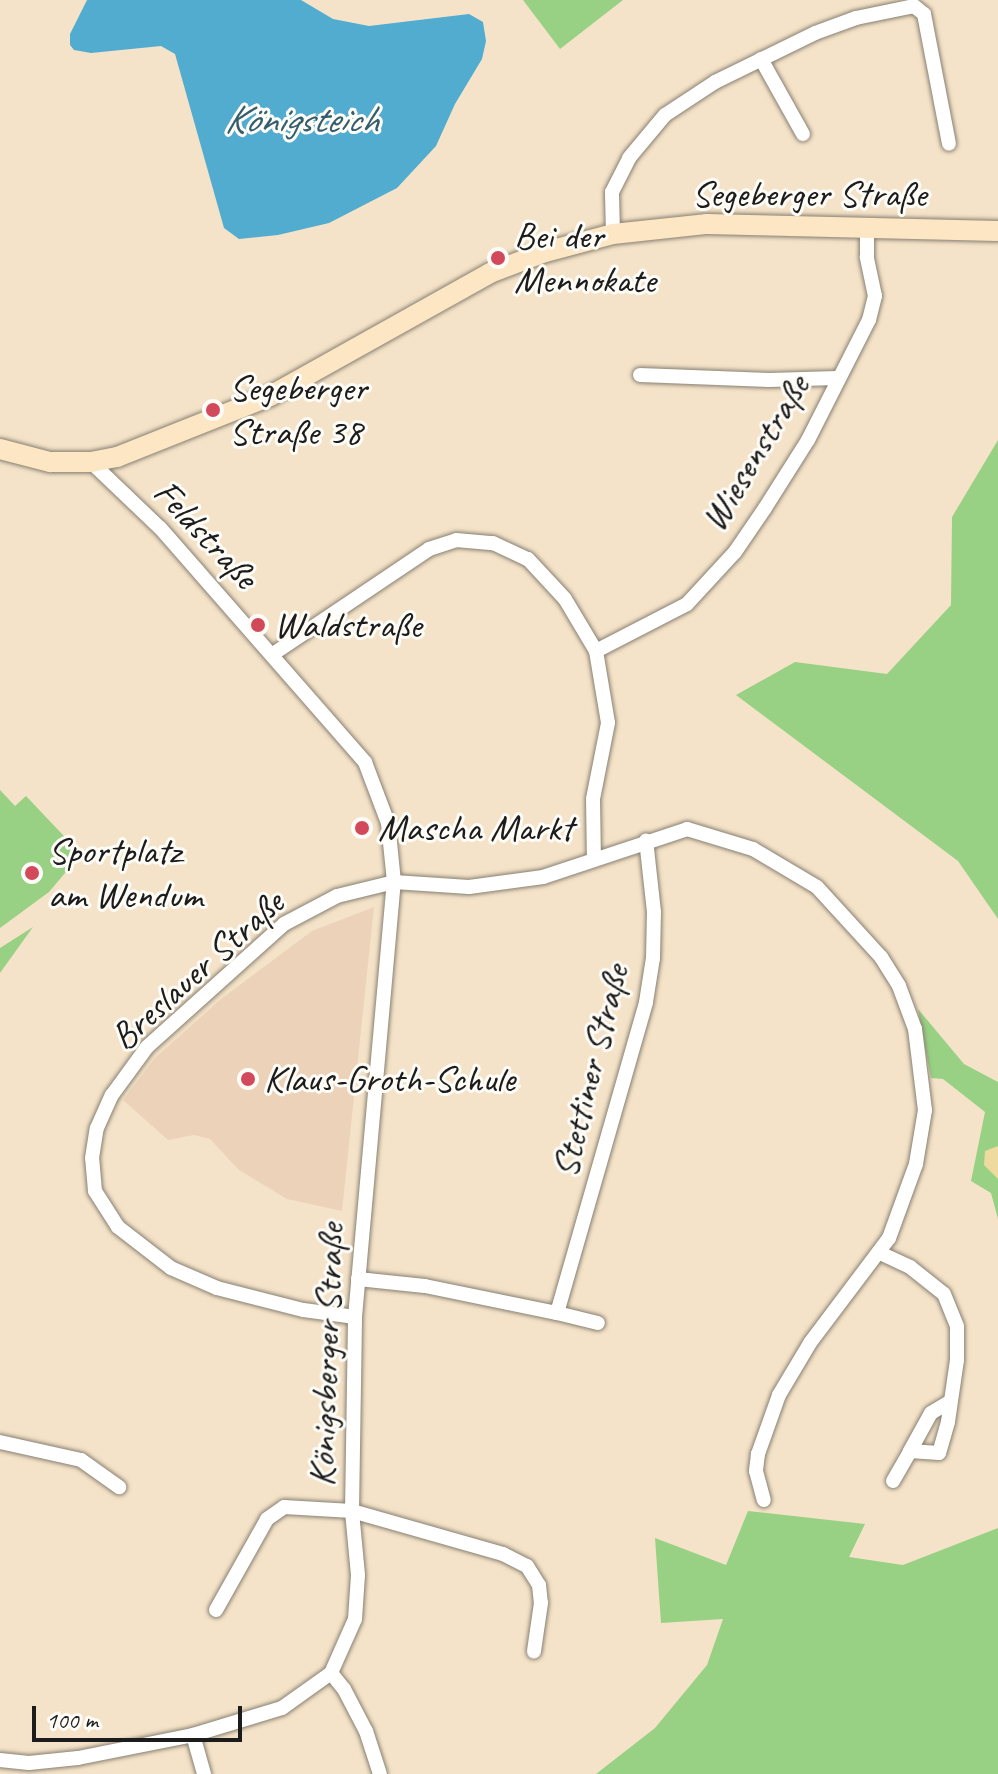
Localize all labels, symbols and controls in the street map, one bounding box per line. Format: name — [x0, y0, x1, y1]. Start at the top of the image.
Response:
water label: Königsteich — [224, 95, 378, 143]
street label: Segeberger Straße — [691, 171, 927, 217]
place label: Bei der Mennokate — [514, 213, 656, 302]
marker: Bei der Mennokate — [489, 249, 507, 267]
place label: Segeberger Straße 38 — [229, 365, 367, 454]
street label: Wiesenstraße — [691, 367, 819, 539]
marker: Segeberger Straße 38 — [204, 401, 222, 419]
street label: Feldstraße — [144, 470, 268, 598]
place label: Waldstraße — [274, 602, 421, 648]
marker: Waldstraße — [249, 616, 267, 634]
place label: Mascha Markt — [378, 805, 574, 851]
marker: Mascha Markt — [353, 819, 371, 837]
place label: Sportplatz am Wendum — [48, 828, 203, 918]
marker: Sportplatz am Wendum — [23, 864, 41, 882]
street label: Breslauer Straße — [100, 880, 294, 1060]
street label: Stettiner Straße — [541, 960, 639, 1182]
place label: Klaus-Groth-Schule — [264, 1056, 515, 1102]
marker: Klaus-Groth-Schule — [239, 1070, 257, 1088]
street label: Königsberger Straße — [299, 1222, 353, 1488]
scale bar — [36, 1690, 246, 1740]
text: 100 m — [46, 1705, 98, 1735]

